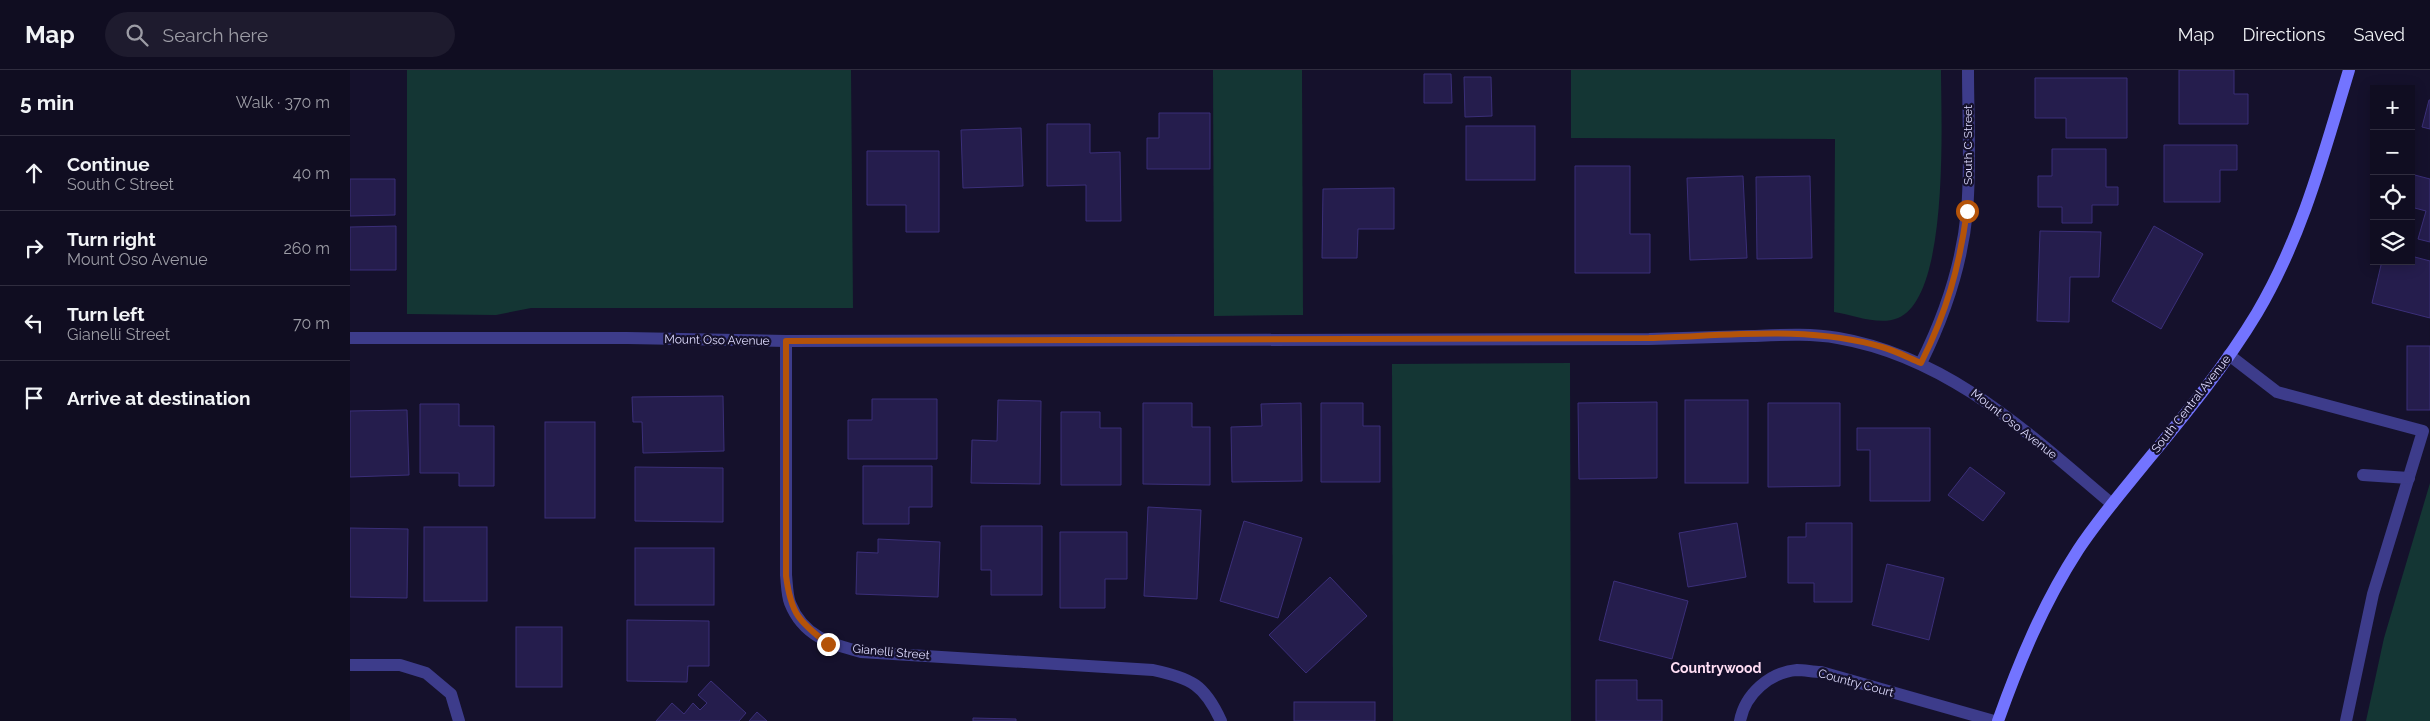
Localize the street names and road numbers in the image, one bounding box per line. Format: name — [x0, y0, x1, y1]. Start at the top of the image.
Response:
street label: South C Street — [1961, 105, 1975, 185]
street label: Mount Oso Avenue — [664, 332, 770, 348]
street label: South Central Avenue — [2148, 352, 2234, 456]
street label: Mount Oso Avenue — [1968, 386, 2060, 462]
street label: Gianelli Street — [852, 642, 930, 662]
street label: Country Court — [1817, 666, 1895, 700]

